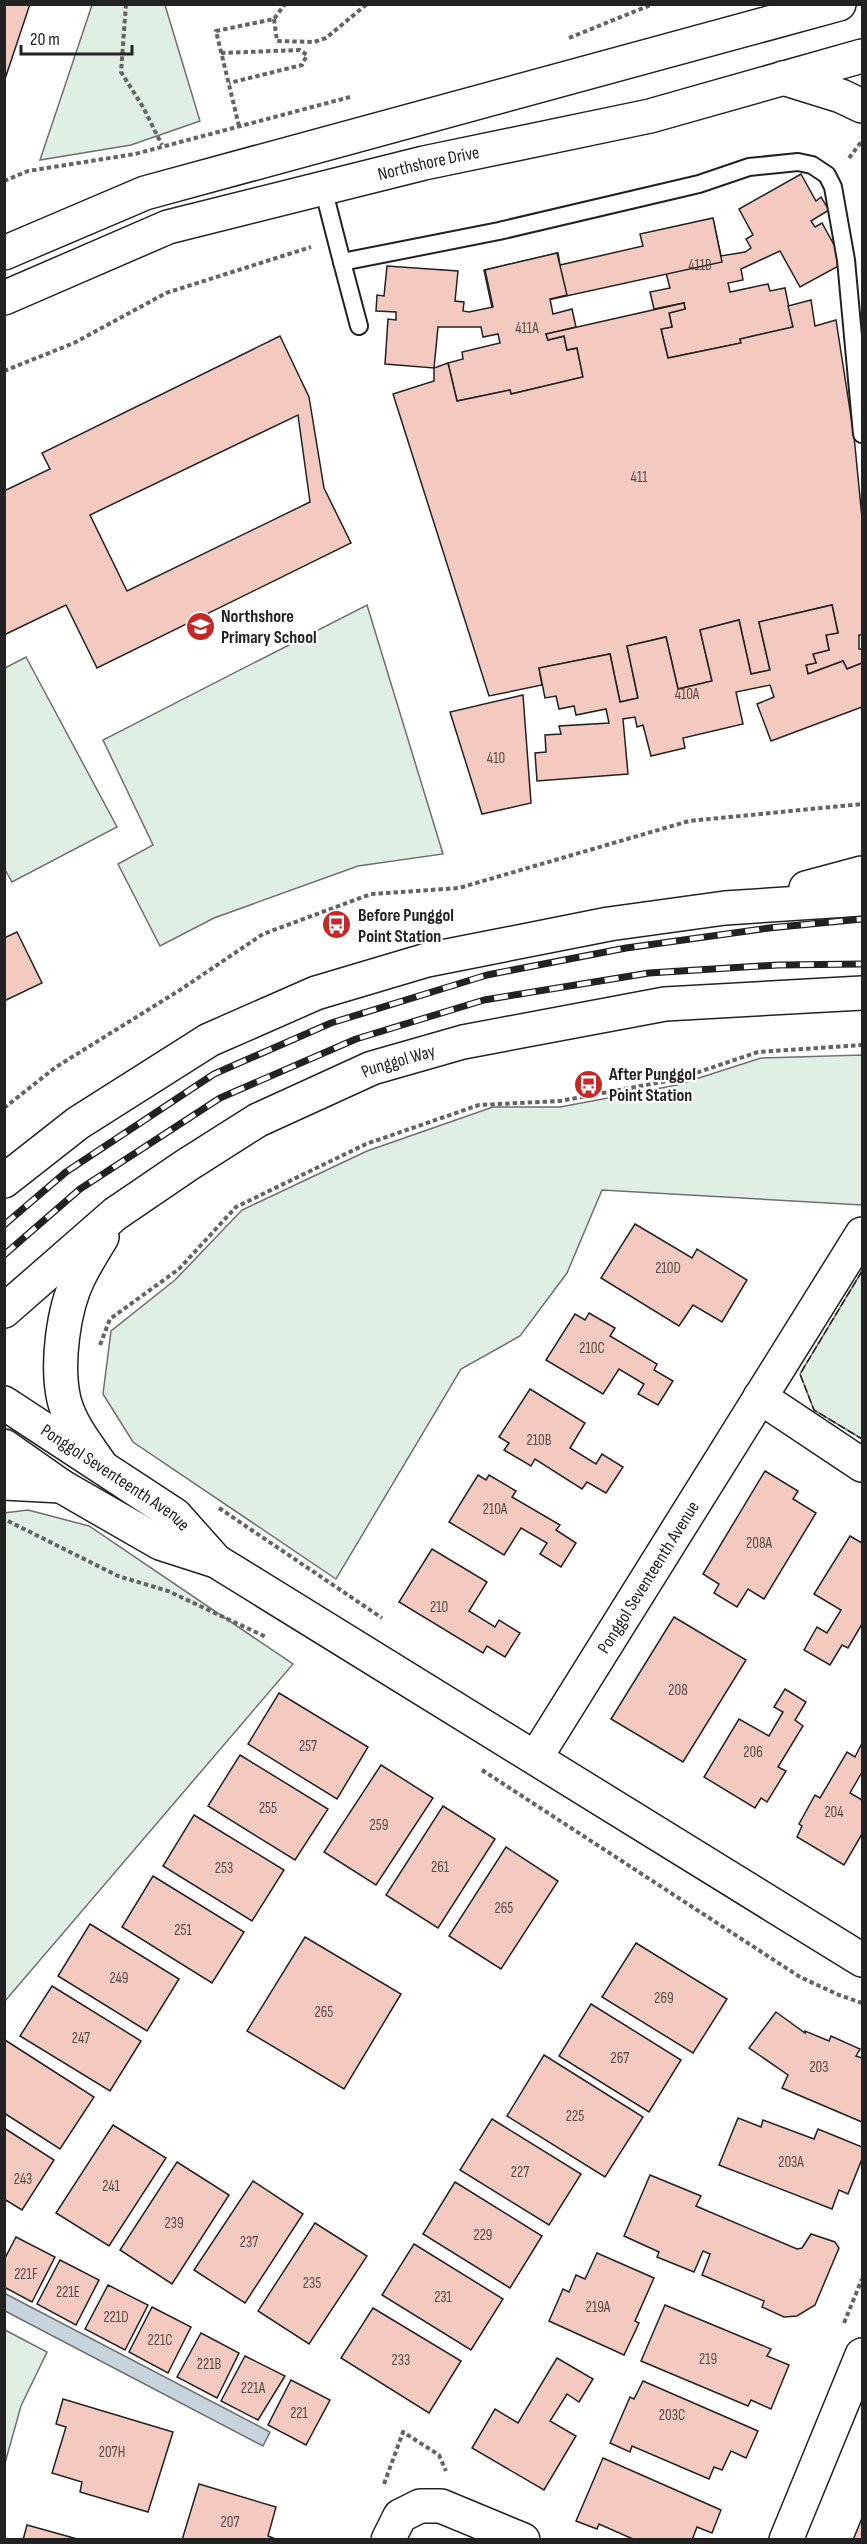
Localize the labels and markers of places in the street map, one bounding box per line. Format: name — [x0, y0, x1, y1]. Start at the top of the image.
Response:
place label: Northshore Primary School — [221, 606, 317, 648]
school or university icon: Northshore Primary School — [184, 610, 216, 642]
place label: Before Punggol Point Station — [358, 905, 454, 947]
bus stop icon: Before Punggol Point Station — [321, 909, 353, 941]
place label: After Punggol Point Station — [608, 1064, 696, 1106]
bus stop icon: After Punggol Point Station — [572, 1068, 604, 1100]

